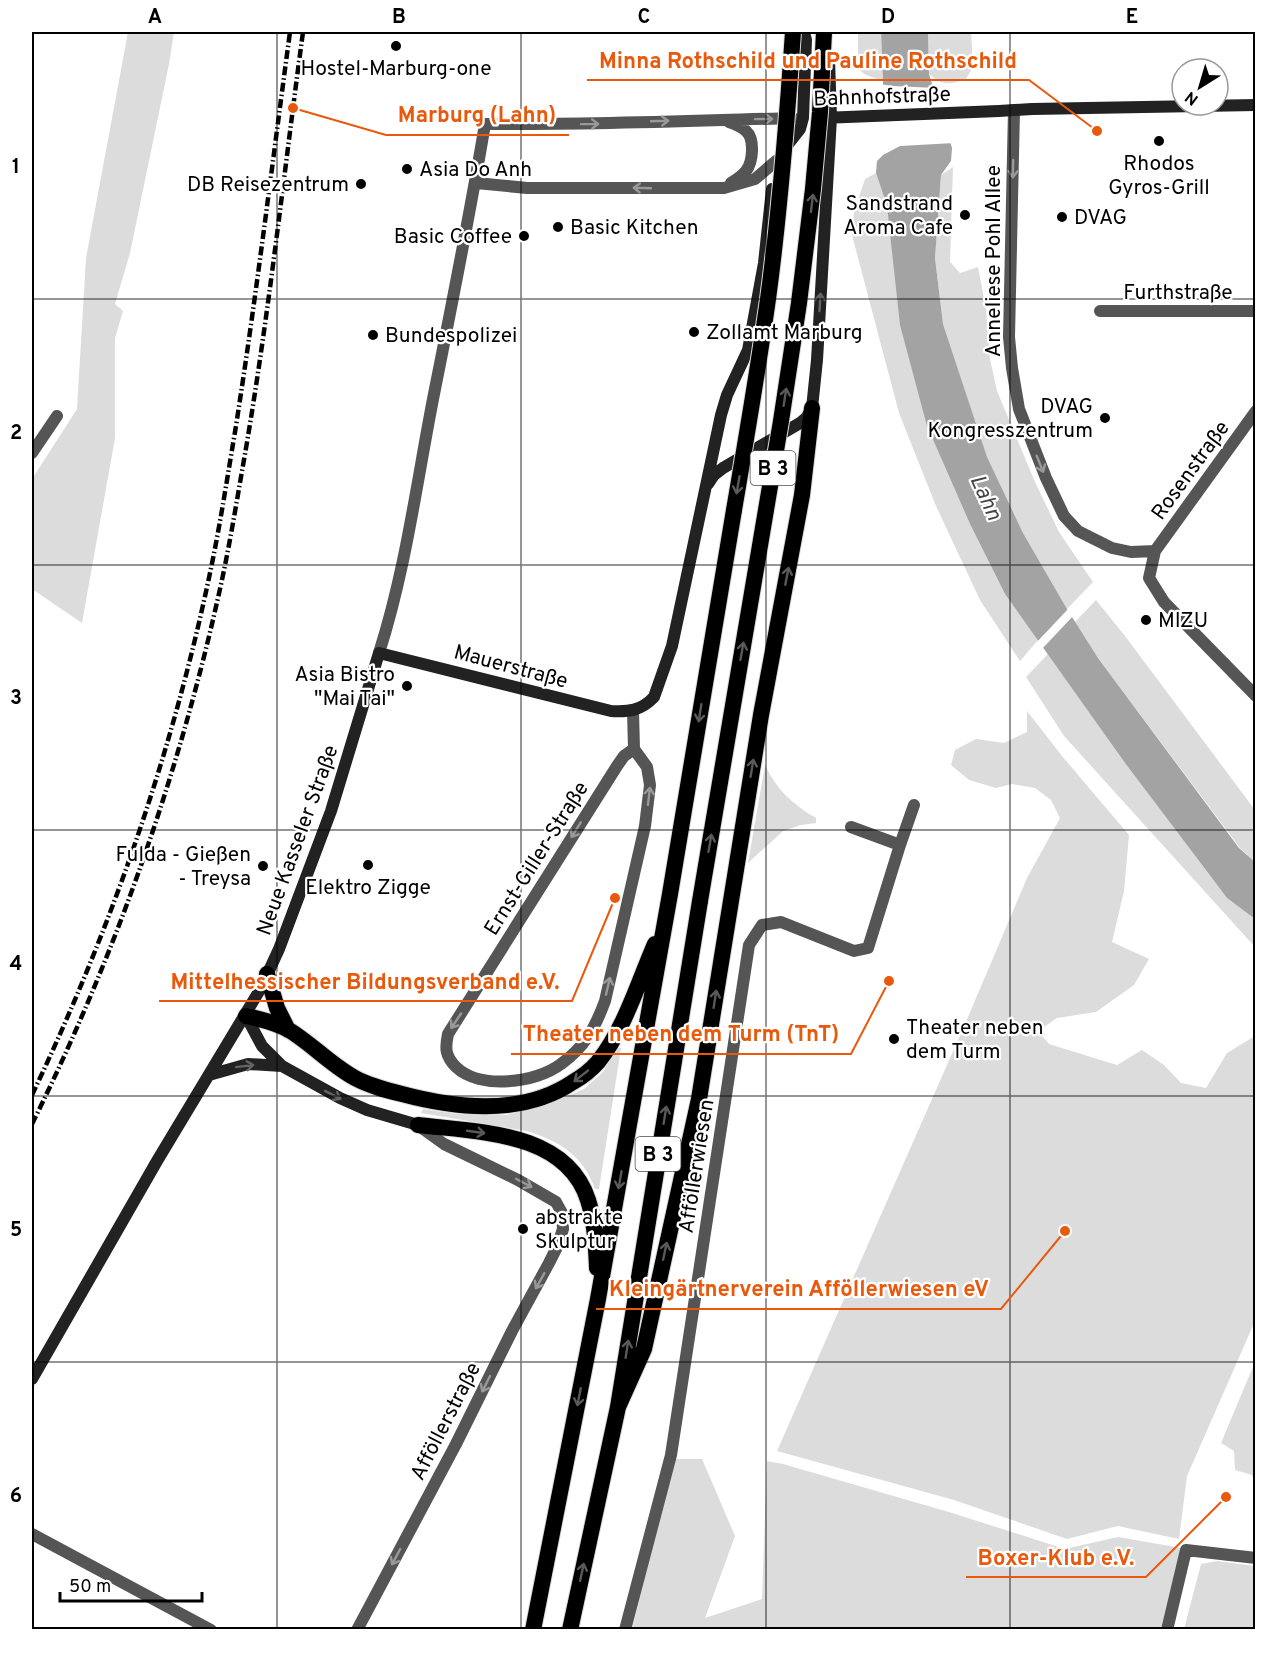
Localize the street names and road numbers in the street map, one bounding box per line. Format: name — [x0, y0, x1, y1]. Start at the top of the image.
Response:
street label: Bahnhofstraße — [813, 82, 951, 113]
street label: Anneliese Pohl Allee — [981, 165, 1008, 357]
street label: Furthstraße — [1123, 280, 1233, 307]
street label: Rosenstraße — [1146, 416, 1236, 526]
road number: B 3 — [750, 451, 796, 485]
street label: Mauerstraße — [451, 639, 571, 696]
street label: Neue Kasseler Straße — [251, 742, 345, 939]
street label: Ernst-Giller-Straße — [479, 777, 596, 941]
street label: Afföllerwiesen — [674, 1097, 721, 1235]
road number: B 3 — [636, 1137, 680, 1171]
street label: Afföllerstraße — [405, 1358, 488, 1485]

